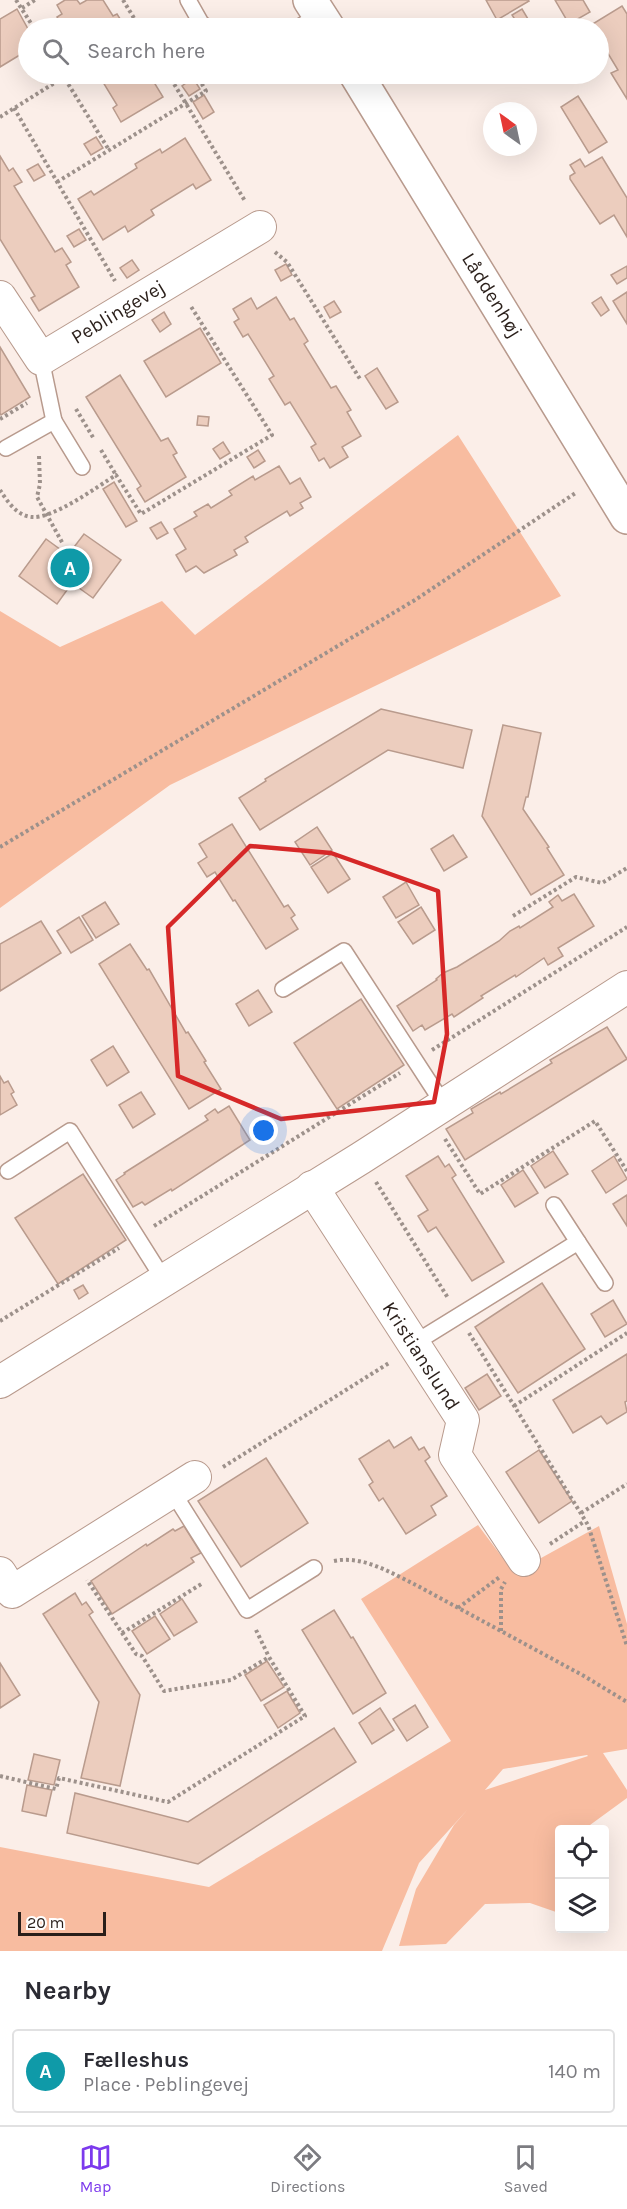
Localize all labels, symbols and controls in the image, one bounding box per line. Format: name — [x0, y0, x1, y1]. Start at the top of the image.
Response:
search box — [18, 18, 609, 84]
icon: search — [39, 35, 72, 68]
text: Search here — [87, 38, 205, 64]
north arrow — [483, 102, 537, 156]
street label: Låddenhøj — [457, 248, 527, 342]
street label: Peblingevej — [67, 275, 169, 349]
pin: A — [50, 546, 90, 590]
your location — [249, 1116, 278, 1145]
street label: Kristianslund — [377, 1298, 465, 1414]
map controls — [555, 1825, 609, 1933]
button: locate — [555, 1825, 609, 1879]
button: layers — [555, 1879, 609, 1933]
scale bar — [18, 1909, 106, 1936]
text: 20 m — [27, 1913, 65, 1932]
text: Nearby — [24, 1975, 111, 2006]
text: Fælleshus — [83, 2047, 189, 2073]
text: A — [39, 2060, 52, 2083]
text: 140 m — [548, 2060, 601, 2083]
text: Place · Peblingevej — [83, 2073, 249, 2096]
tab: Map — [79, 2141, 112, 2196]
tab: Directions — [270, 2141, 345, 2196]
tab: Saved — [504, 2141, 548, 2196]

